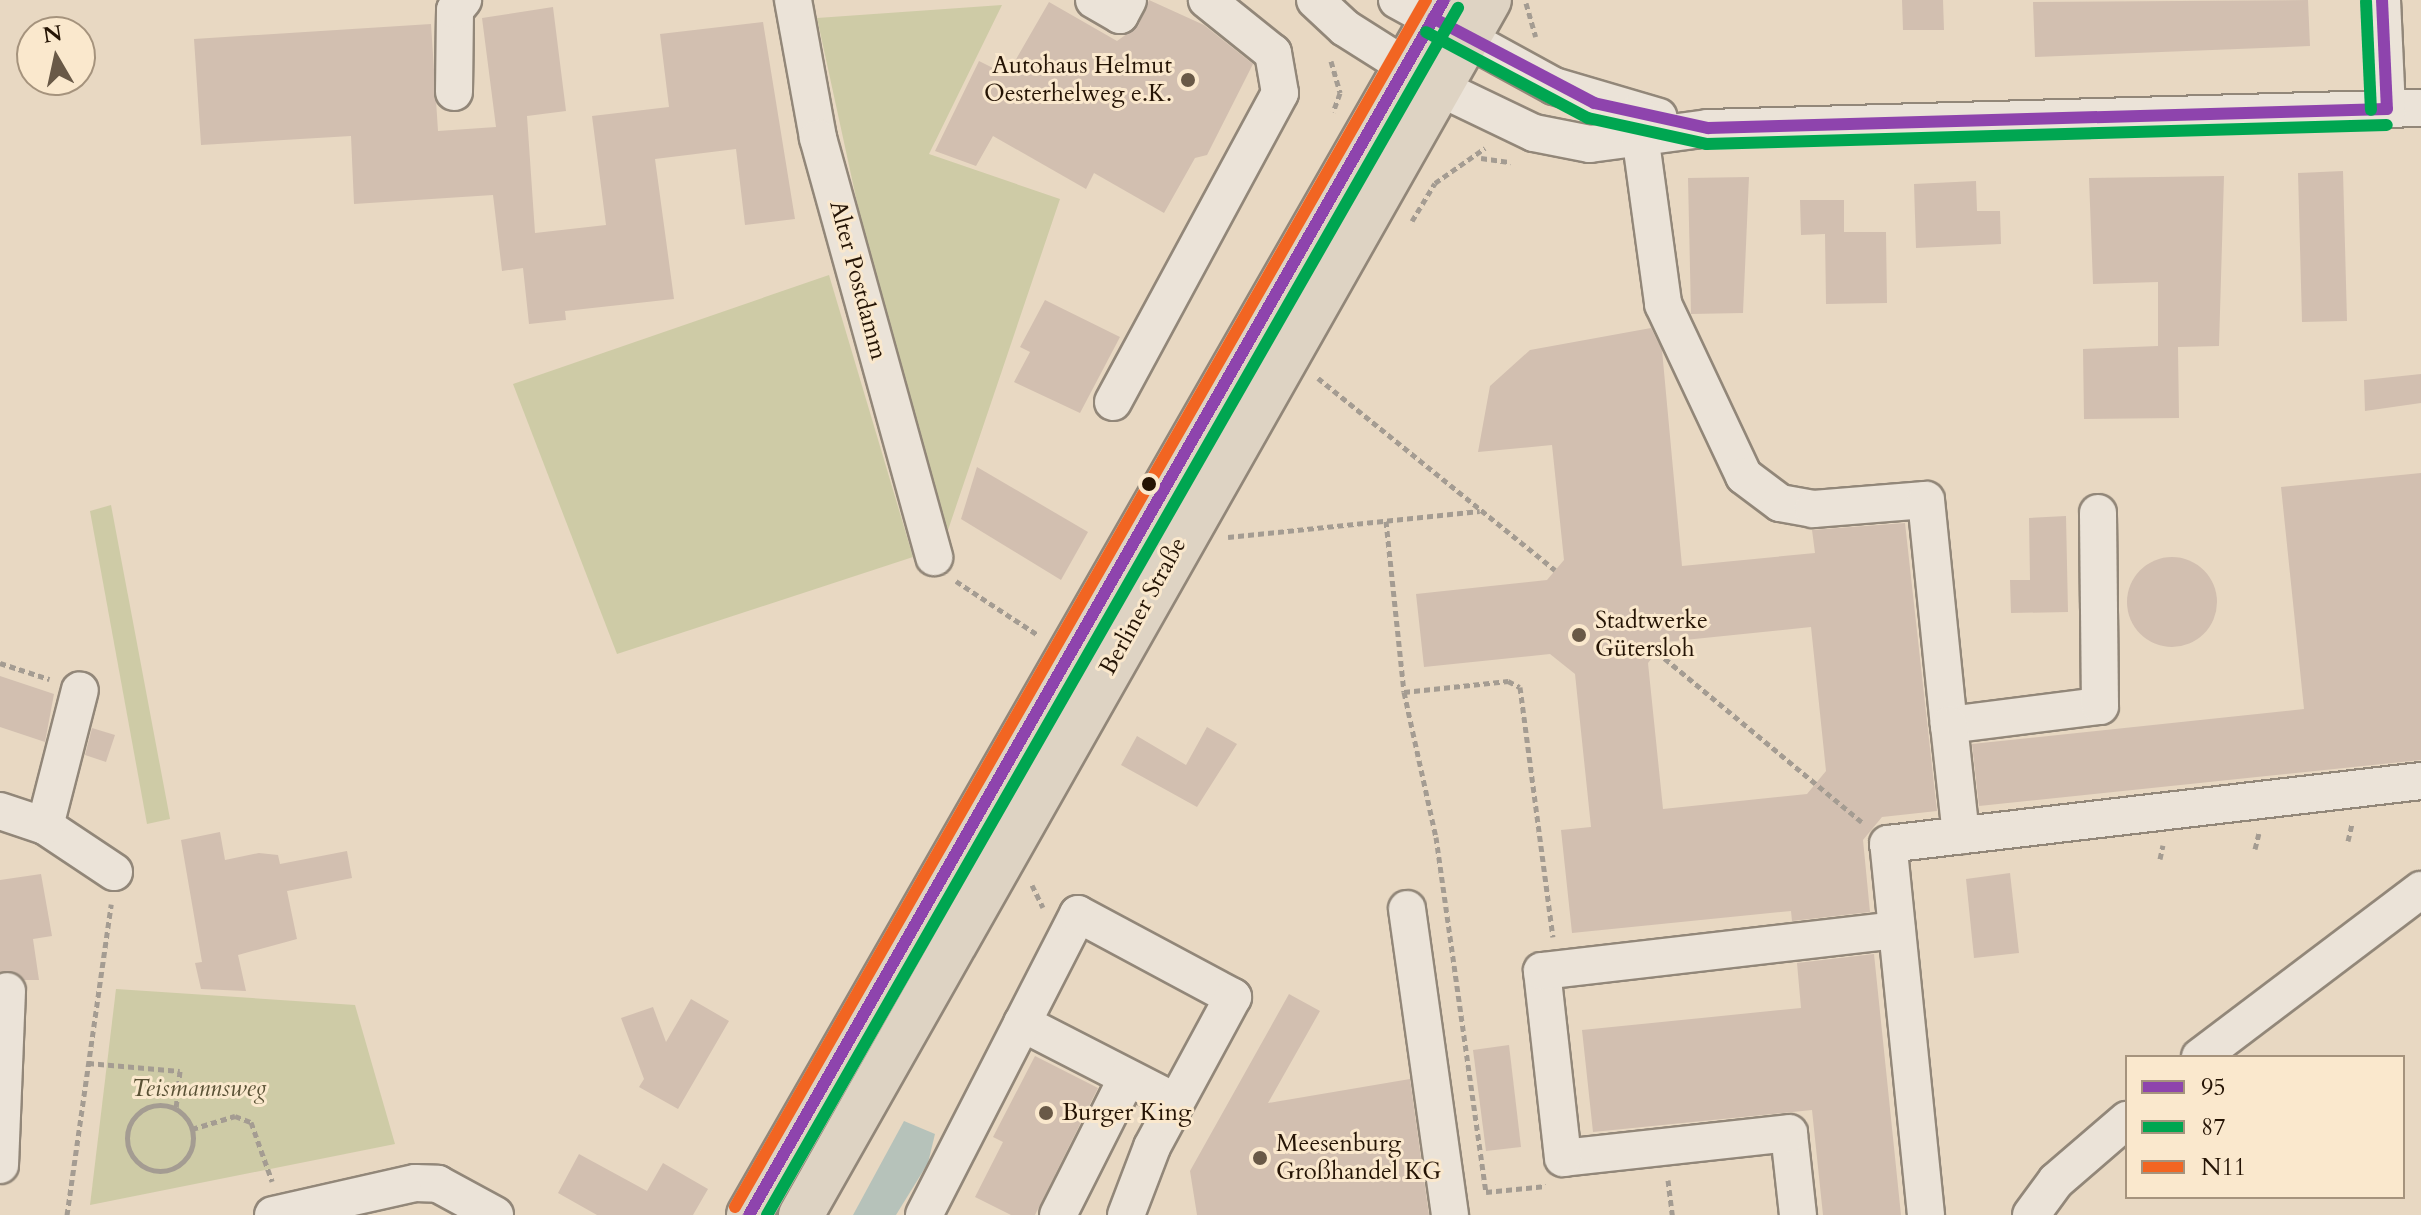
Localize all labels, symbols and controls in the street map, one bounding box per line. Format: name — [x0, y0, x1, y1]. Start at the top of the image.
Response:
north arrow — [16, 16, 96, 96]
text: N — [41, 18, 64, 51]
place label: Autohaus Helmut Oesterhelweg e.K. — [984, 52, 1172, 108]
marker: Autohaus Helmut Oesterhelweg e.K. — [1179, 71, 1197, 89]
street label: Alter Postdamm — [823, 197, 893, 363]
unlabelled marker — [1141, 476, 1157, 492]
street label: Berliner Straße — [1093, 532, 1193, 680]
place label: Stadtwerke Gütersloh — [1595, 607, 1708, 663]
marker: Stadtwerke Gütersloh — [1570, 626, 1588, 644]
legend — [2125, 1055, 2405, 1199]
text: 95 — [2201, 1071, 2226, 1104]
park label: Teismannsweg — [132, 1075, 266, 1103]
place label: Burger King — [1062, 1099, 1191, 1127]
marker: Burger King — [1037, 1104, 1055, 1122]
text: 87 — [2201, 1111, 2226, 1144]
place label: Meesenburg Großhandel KG — [1276, 1130, 1441, 1186]
marker: Meesenburg Großhandel KG — [1251, 1149, 1269, 1167]
text: N11 — [2201, 1151, 2246, 1184]

